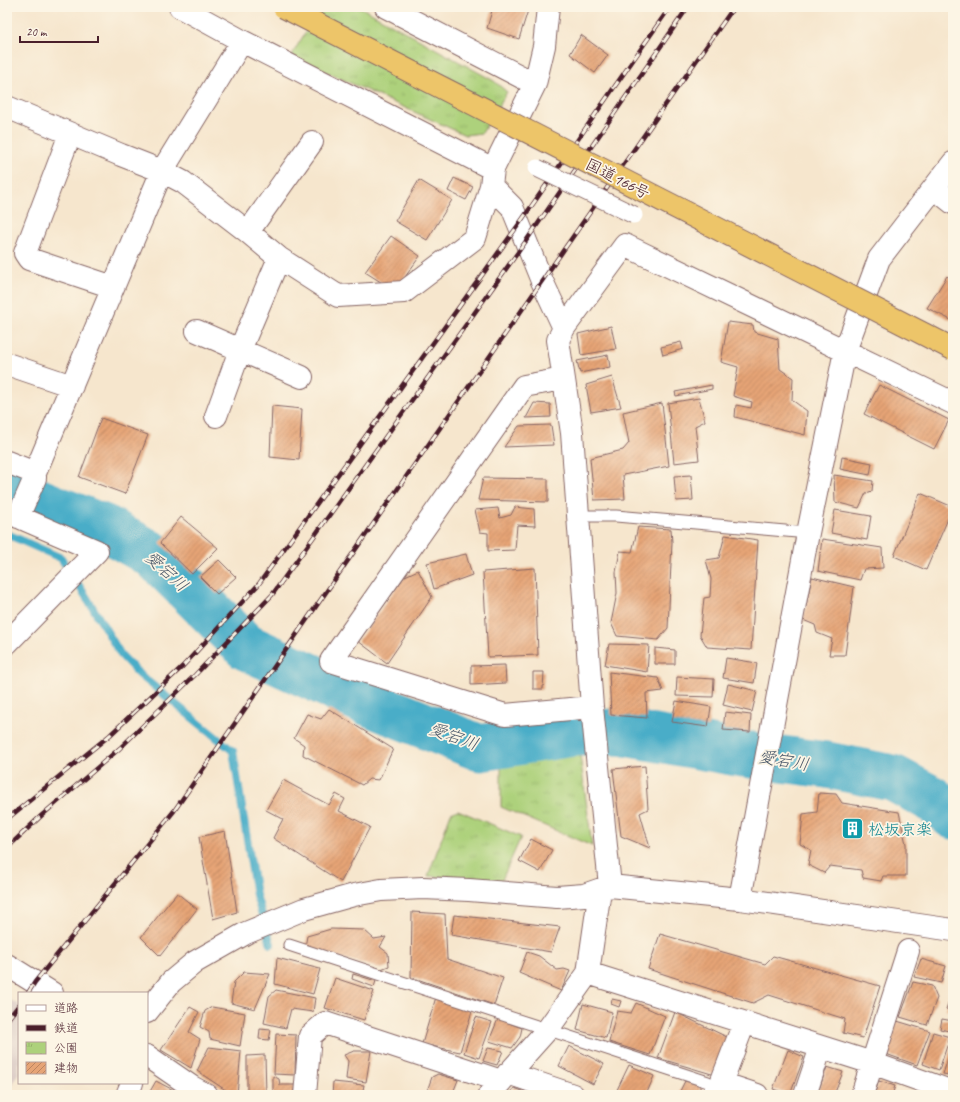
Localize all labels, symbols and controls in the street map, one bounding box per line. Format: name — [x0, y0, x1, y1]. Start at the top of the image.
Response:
scale bar — [20, 18, 98, 44]
text: 20 m — [26, 24, 48, 40]
street label: 国道166号 — [582, 154, 653, 204]
water label: 愛宕川 — [141, 547, 193, 596]
water label: 愛宕川 — [426, 718, 481, 755]
water label: 愛宕川 — [757, 746, 811, 775]
building icon: 松坂京楽 — [839, 816, 865, 842]
place label: 松坂京楽 — [868, 820, 932, 840]
legend — [18, 992, 148, 1084]
text: 道路 — [54, 1000, 78, 1016]
text: 鉄道 — [54, 1020, 78, 1036]
text: 公園 — [54, 1040, 78, 1056]
text: 建物 — [54, 1060, 78, 1076]

